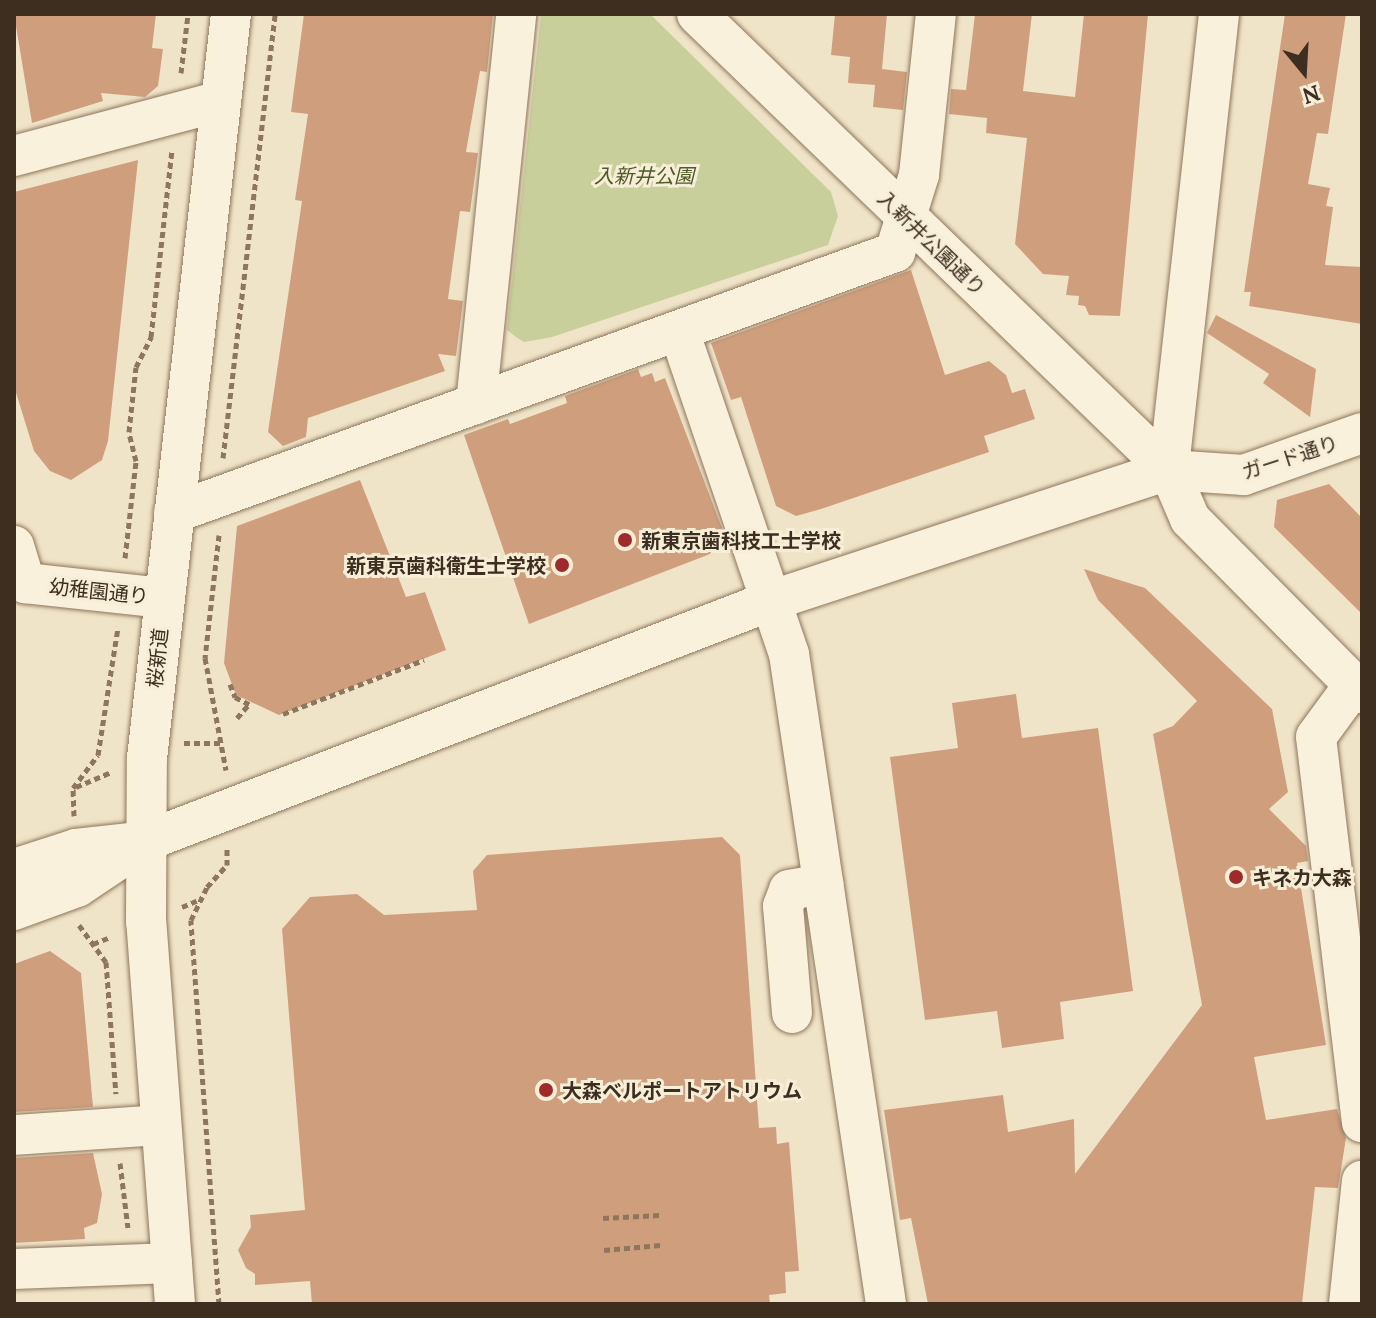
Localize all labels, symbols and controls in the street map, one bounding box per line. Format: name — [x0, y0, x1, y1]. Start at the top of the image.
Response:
north arrow — [1264, 32, 1344, 112]
text: N — [1299, 79, 1324, 111]
park label: 入新井公園 — [594, 163, 694, 187]
street label: 入新井公園通り — [873, 186, 991, 300]
street label: ガード通り — [1239, 430, 1341, 484]
place label: 新東京歯科技工士学校 — [641, 528, 841, 552]
marker: 新東京歯科技工士学校 — [616, 531, 634, 549]
place label: 新東京歯科衛生士学校 — [346, 553, 546, 577]
marker: 新東京歯科衛生士学校 — [553, 556, 571, 574]
street label: 幼稚園通り — [48, 574, 150, 608]
street label: 桜新道 — [142, 627, 172, 689]
place label: キネカ大森 — [1252, 865, 1352, 889]
marker: キネカ大森 — [1227, 868, 1245, 886]
place label: 大森ベルポートアトリウム — [562, 1078, 802, 1102]
marker: 大森ベルポートアトリウム — [537, 1081, 555, 1099]

